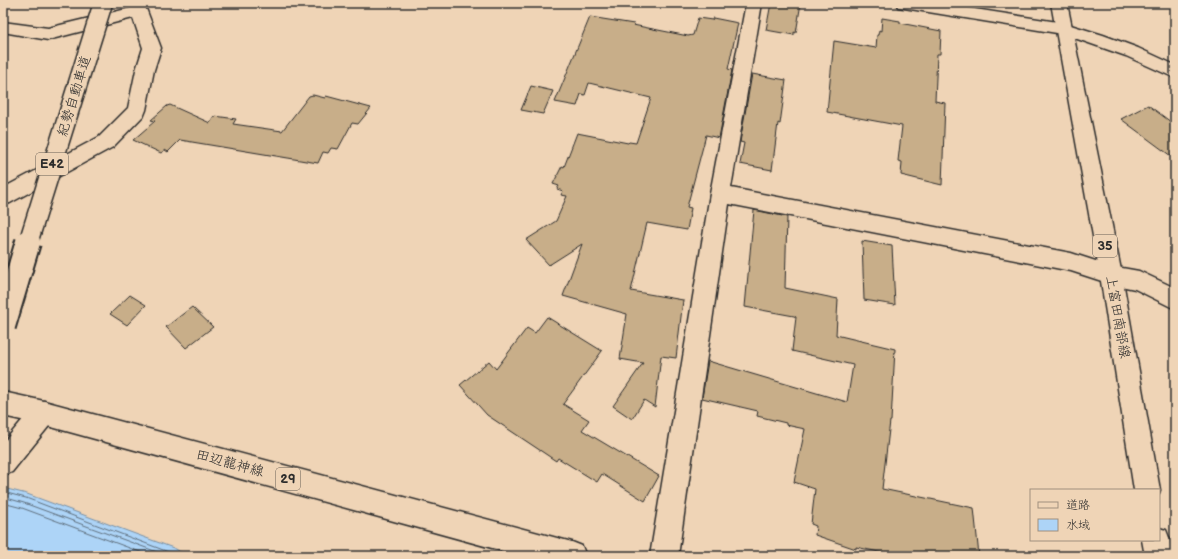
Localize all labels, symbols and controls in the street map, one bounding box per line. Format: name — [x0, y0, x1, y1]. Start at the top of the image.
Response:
street label: 紀勢自動車道 — [54, 53, 94, 139]
road number: E42 — [36, 153, 68, 175]
road number: 35 — [1093, 235, 1117, 257]
street label: 上富田南部線 — [1102, 274, 1134, 360]
street label: 田辺龍神線 — [194, 446, 266, 480]
road number: 29 — [276, 468, 300, 490]
legend — [1030, 489, 1160, 541]
text: 道路 — [1066, 498, 1090, 513]
text: 水域 — [1066, 518, 1090, 533]

